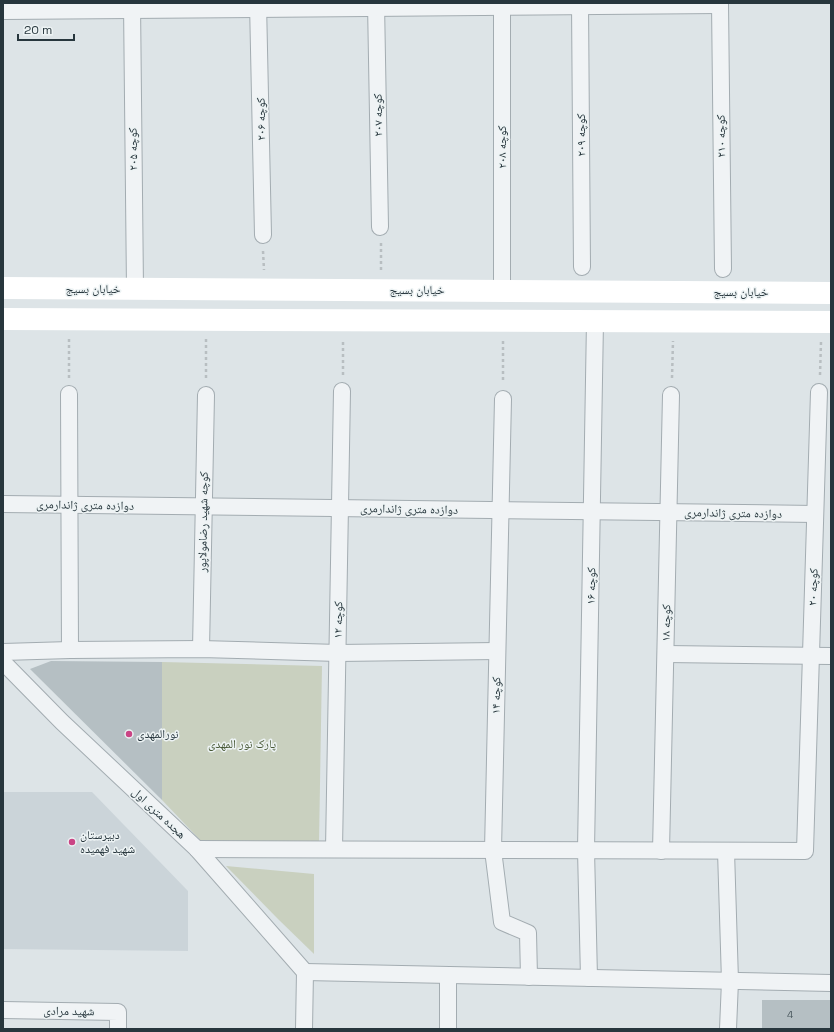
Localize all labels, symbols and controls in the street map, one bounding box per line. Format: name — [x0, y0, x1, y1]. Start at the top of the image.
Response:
scale bar — [18, 16, 74, 42]
text: 20 m — [24, 22, 52, 38]
street label: ۲۰۷ کوچه — [370, 93, 386, 137]
street label: ۲۰۶ کوچه — [253, 97, 269, 141]
street label: ۲۰۹ کوچه — [573, 114, 589, 156]
street label: ۲۱۰ کوچه — [713, 114, 729, 158]
street label: ۲۰۸ کوچه — [494, 126, 510, 168]
street label: ۲۰۵ کوچه — [125, 127, 141, 171]
street label: خیابان بسیج — [65, 281, 121, 297]
street label: خیابان بسیج — [389, 282, 445, 298]
street label: خیابان بسیج — [713, 284, 769, 300]
street label: کوچه شهید رضامولاپور — [194, 471, 212, 574]
street label: دوازده متری ژاندارمری — [36, 496, 134, 514]
street label: دوازده متری ژاندارمری — [360, 500, 458, 518]
street label: دوازده متری ژاندارمری — [684, 504, 782, 522]
street label: ۱۶ کوچه — [583, 567, 599, 605]
street label: ۲۰ کوچه — [804, 568, 822, 606]
street label: ۱۲ کوچه — [330, 601, 346, 639]
street label: ۱۸ کوچه — [658, 604, 674, 642]
street label: ‍‍ ۱۴ کوچه — [488, 677, 504, 717]
place label: نورالمهدی — [137, 726, 179, 742]
marker: نورالمهدی — [124, 729, 134, 739]
park label: پارک نور المهدی — [208, 736, 277, 752]
street label: هجده متری اول — [128, 784, 190, 842]
place label: دبیرستان شهید فهمیده — [80, 827, 135, 857]
marker: دبیرستان شهید فهمیده — [67, 837, 77, 847]
street label: شهید مرادی — [43, 1003, 95, 1019]
house number: 4 — [787, 1008, 793, 1021]

